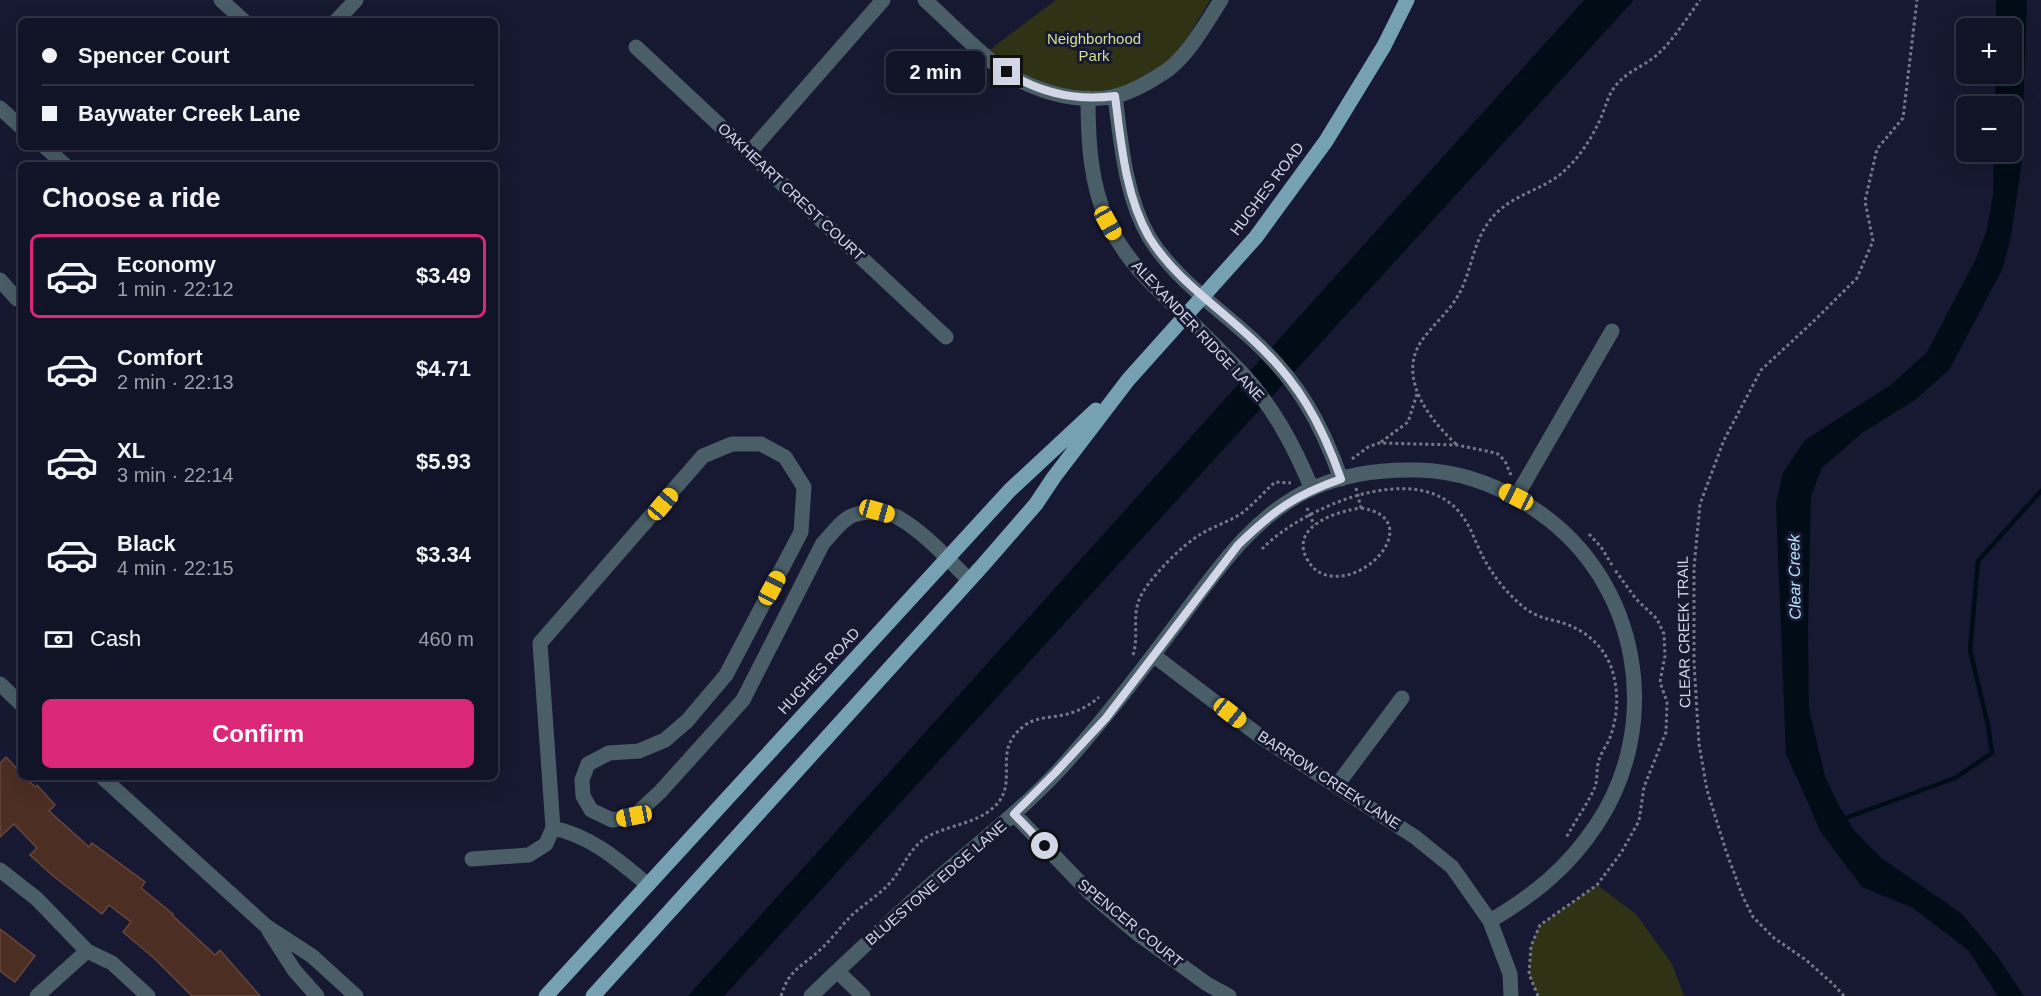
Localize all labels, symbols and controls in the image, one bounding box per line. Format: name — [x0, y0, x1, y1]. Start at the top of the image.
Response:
map controls — [1956, 18, 2022, 162]
button: + — [1956, 18, 2022, 84]
park label: Neighborhood Park — [1047, 30, 1141, 64]
text: Spencer Court — [78, 43, 230, 68]
callout: 2 min — [887, 51, 986, 93]
route end — [993, 58, 1020, 85]
text: 2 min — [909, 61, 962, 83]
button: − — [1956, 96, 2022, 162]
text: Baywater Creek Lane — [78, 101, 301, 126]
street label: OAKHEART CREST COURT — [715, 119, 868, 264]
street label: HUGHES ROAD — [1226, 139, 1307, 238]
text: Choose a ride — [42, 183, 221, 213]
car — [1091, 203, 1125, 243]
icon: car — [45, 249, 99, 303]
text: Economy — [117, 252, 216, 277]
street label: ALEXANDER RIDGE LANE — [1129, 257, 1268, 404]
text: $3.49 — [416, 263, 471, 288]
text: 1 min · 22:12 — [117, 278, 234, 300]
icon: car — [45, 342, 99, 396]
text: Comfort — [117, 345, 203, 370]
text: $4.71 — [416, 356, 471, 381]
text: 2 min · 22:13 — [117, 371, 234, 393]
icon: car — [45, 435, 99, 489]
text: XL — [117, 438, 145, 463]
text: $5.93 — [416, 449, 471, 474]
text: 3 min · 22:14 — [117, 464, 234, 486]
car — [1496, 481, 1536, 513]
car — [645, 484, 681, 524]
car — [857, 497, 897, 525]
icon: car — [45, 528, 99, 582]
text: Black — [117, 531, 176, 556]
water label: Clear Creek — [1785, 533, 1804, 620]
text: $3.34 — [416, 542, 471, 567]
street label: CLEAR CREEK TRAIL — [1674, 556, 1693, 708]
text: 4 min · 22:15 — [117, 557, 234, 579]
car — [756, 568, 788, 608]
icon: cash — [42, 623, 75, 656]
street label: HUGHES ROAD — [774, 624, 863, 717]
text: Cash — [90, 626, 141, 651]
text: 460 m — [418, 628, 474, 650]
car — [1210, 695, 1250, 731]
button: Confirm — [42, 699, 474, 768]
street label: BARROW CREEK LANE — [1255, 727, 1404, 832]
car — [615, 804, 653, 828]
street label: BLUESTONE EDGE LANE — [862, 817, 1009, 948]
route start — [1031, 832, 1058, 859]
street label: SPENCER COURT — [1075, 875, 1186, 970]

